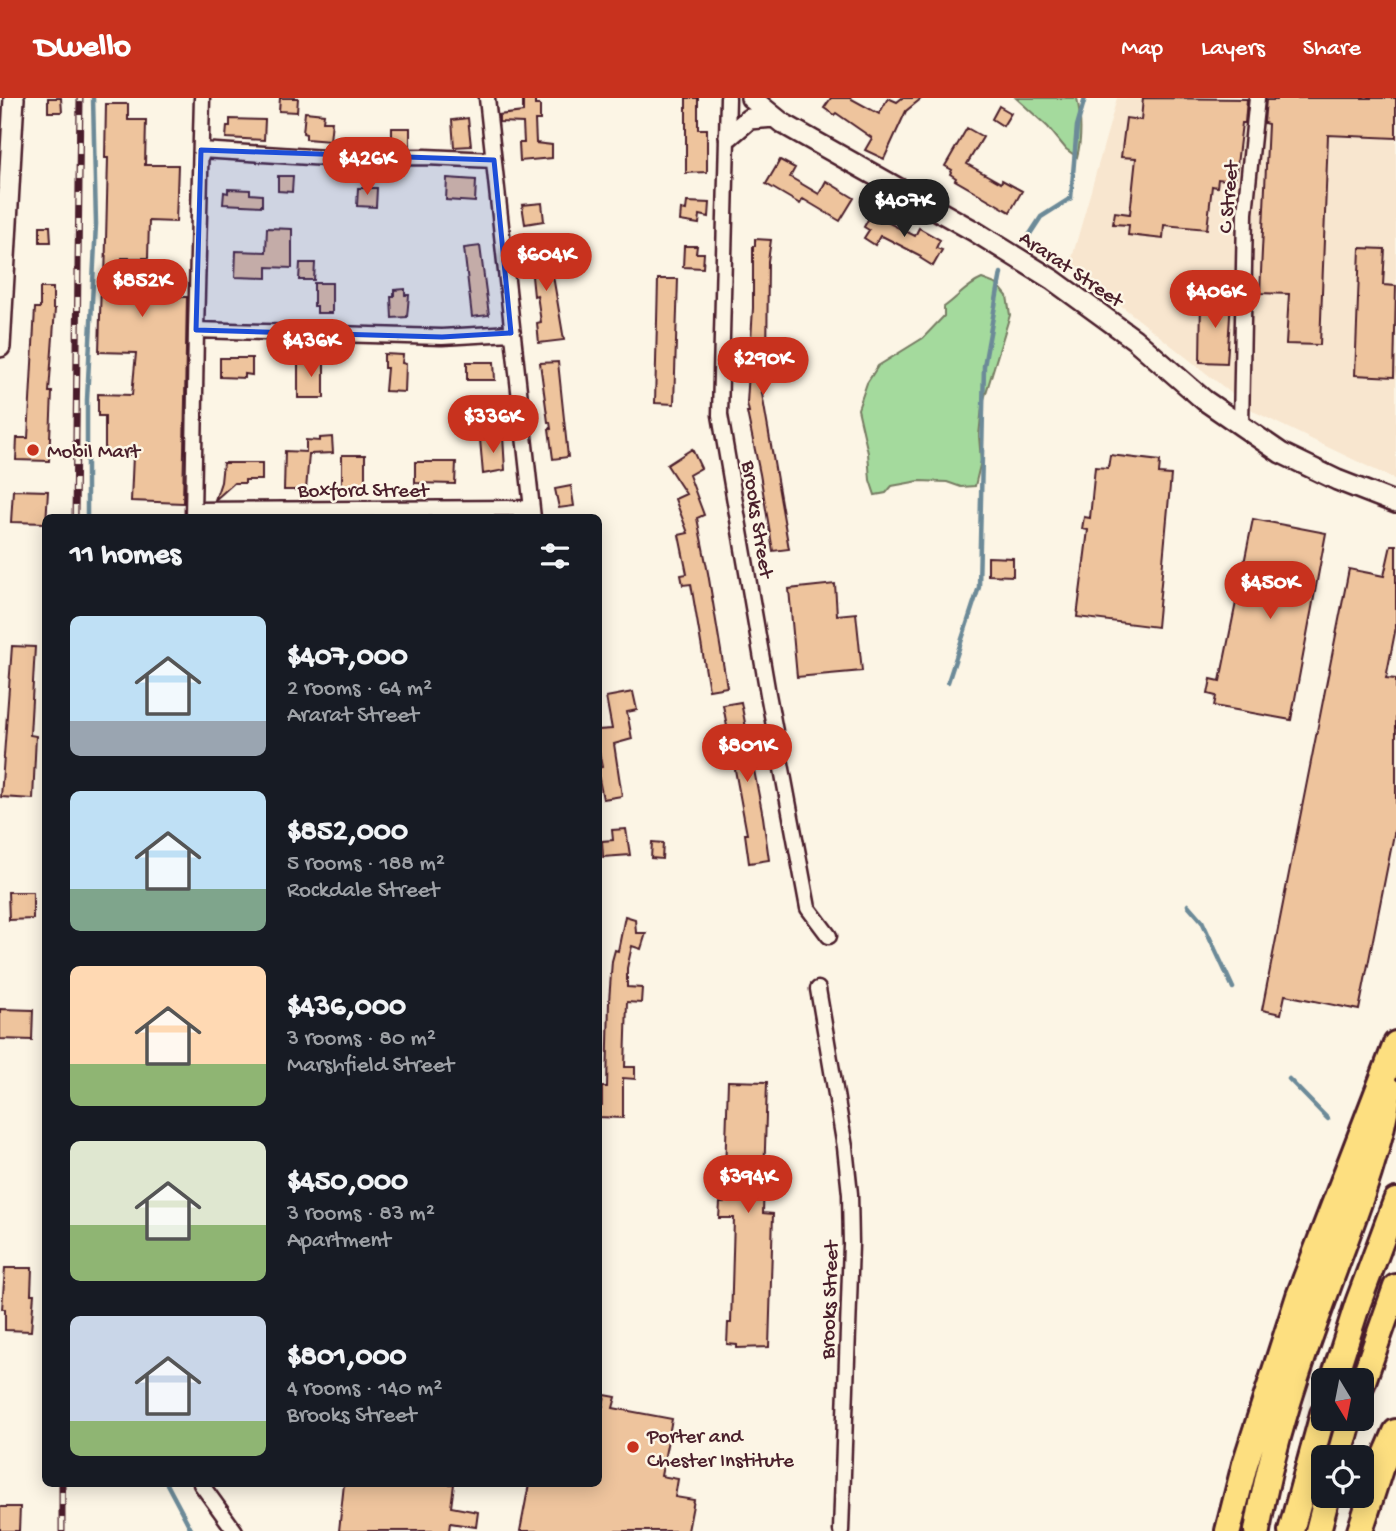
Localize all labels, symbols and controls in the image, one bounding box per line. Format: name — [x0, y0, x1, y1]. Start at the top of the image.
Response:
text: Dwello — [35, 30, 131, 68]
text: Map — [1121, 35, 1163, 64]
text: Layers — [1201, 35, 1265, 64]
text: Share — [1303, 35, 1361, 64]
pin: $426K — [318, 138, 416, 197]
text: $426K — [339, 146, 395, 173]
street label: C Street — [1215, 158, 1246, 234]
pin: $407K — [855, 180, 953, 239]
text: $407K — [875, 188, 933, 215]
street label: Ararat Street — [1013, 227, 1129, 316]
pin: $604K — [497, 234, 595, 293]
text: $604K — [517, 242, 575, 269]
pin: $852K — [93, 260, 191, 319]
text: $852K — [113, 268, 171, 295]
pin: $406K — [1166, 271, 1264, 330]
text: $406K — [1186, 279, 1244, 306]
pin: $436K — [262, 320, 360, 379]
text: $436K — [282, 328, 340, 355]
pin: $290K — [714, 338, 812, 397]
text: $290K — [734, 346, 792, 373]
pin: $336K — [444, 396, 542, 455]
text: $336K — [464, 404, 522, 431]
place label: Mobil Mart — [47, 441, 142, 466]
marker: Mobil Mart — [25, 442, 41, 458]
street label: Brooks Street — [734, 458, 778, 582]
street label: Boxford Street — [297, 480, 431, 505]
icon: filters — [536, 537, 574, 575]
text: 11 homes — [70, 539, 181, 574]
pin: $450K — [1221, 561, 1319, 621]
text: $450K — [1240, 570, 1300, 597]
text: $407,000 — [287, 641, 408, 676]
icon: home — [126, 644, 210, 728]
text: 2 rooms · 64 m² — [287, 676, 432, 703]
text: Ararat Street — [287, 703, 419, 730]
pin: $801K — [698, 724, 796, 784]
text: $801K — [718, 733, 776, 760]
text: $852,000 — [287, 816, 408, 851]
icon: home — [126, 819, 210, 903]
text: 5 rooms · 188 m² — [287, 851, 445, 878]
text: Rockdale Street — [287, 878, 439, 905]
text: $436,000 — [287, 991, 406, 1026]
icon: home — [126, 994, 210, 1078]
text: 3 rooms · 80 m² — [287, 1026, 436, 1053]
text: Marshfield Street — [287, 1053, 454, 1080]
pin: $394K — [699, 1156, 797, 1215]
text: $394K — [719, 1164, 777, 1191]
text: $450,000 — [287, 1166, 408, 1201]
icon: home — [126, 1169, 210, 1253]
text: 3 rooms · 83 m² — [287, 1201, 435, 1228]
text: Apartment — [287, 1228, 391, 1255]
street label: Brooks Street — [817, 1238, 846, 1361]
text: $801,000 — [287, 1341, 407, 1376]
icon: home — [126, 1344, 210, 1428]
north arrow — [1311, 1368, 1374, 1432]
map controls — [1311, 1368, 1374, 1508]
text: 4 rooms · 140 m² — [287, 1376, 442, 1403]
text: Brooks Street — [287, 1403, 416, 1430]
place label: Porter and Chester Institute — [646, 1426, 795, 1475]
marker: Porter and Chester Institute — [625, 1439, 641, 1455]
button: locate — [1311, 1445, 1374, 1508]

